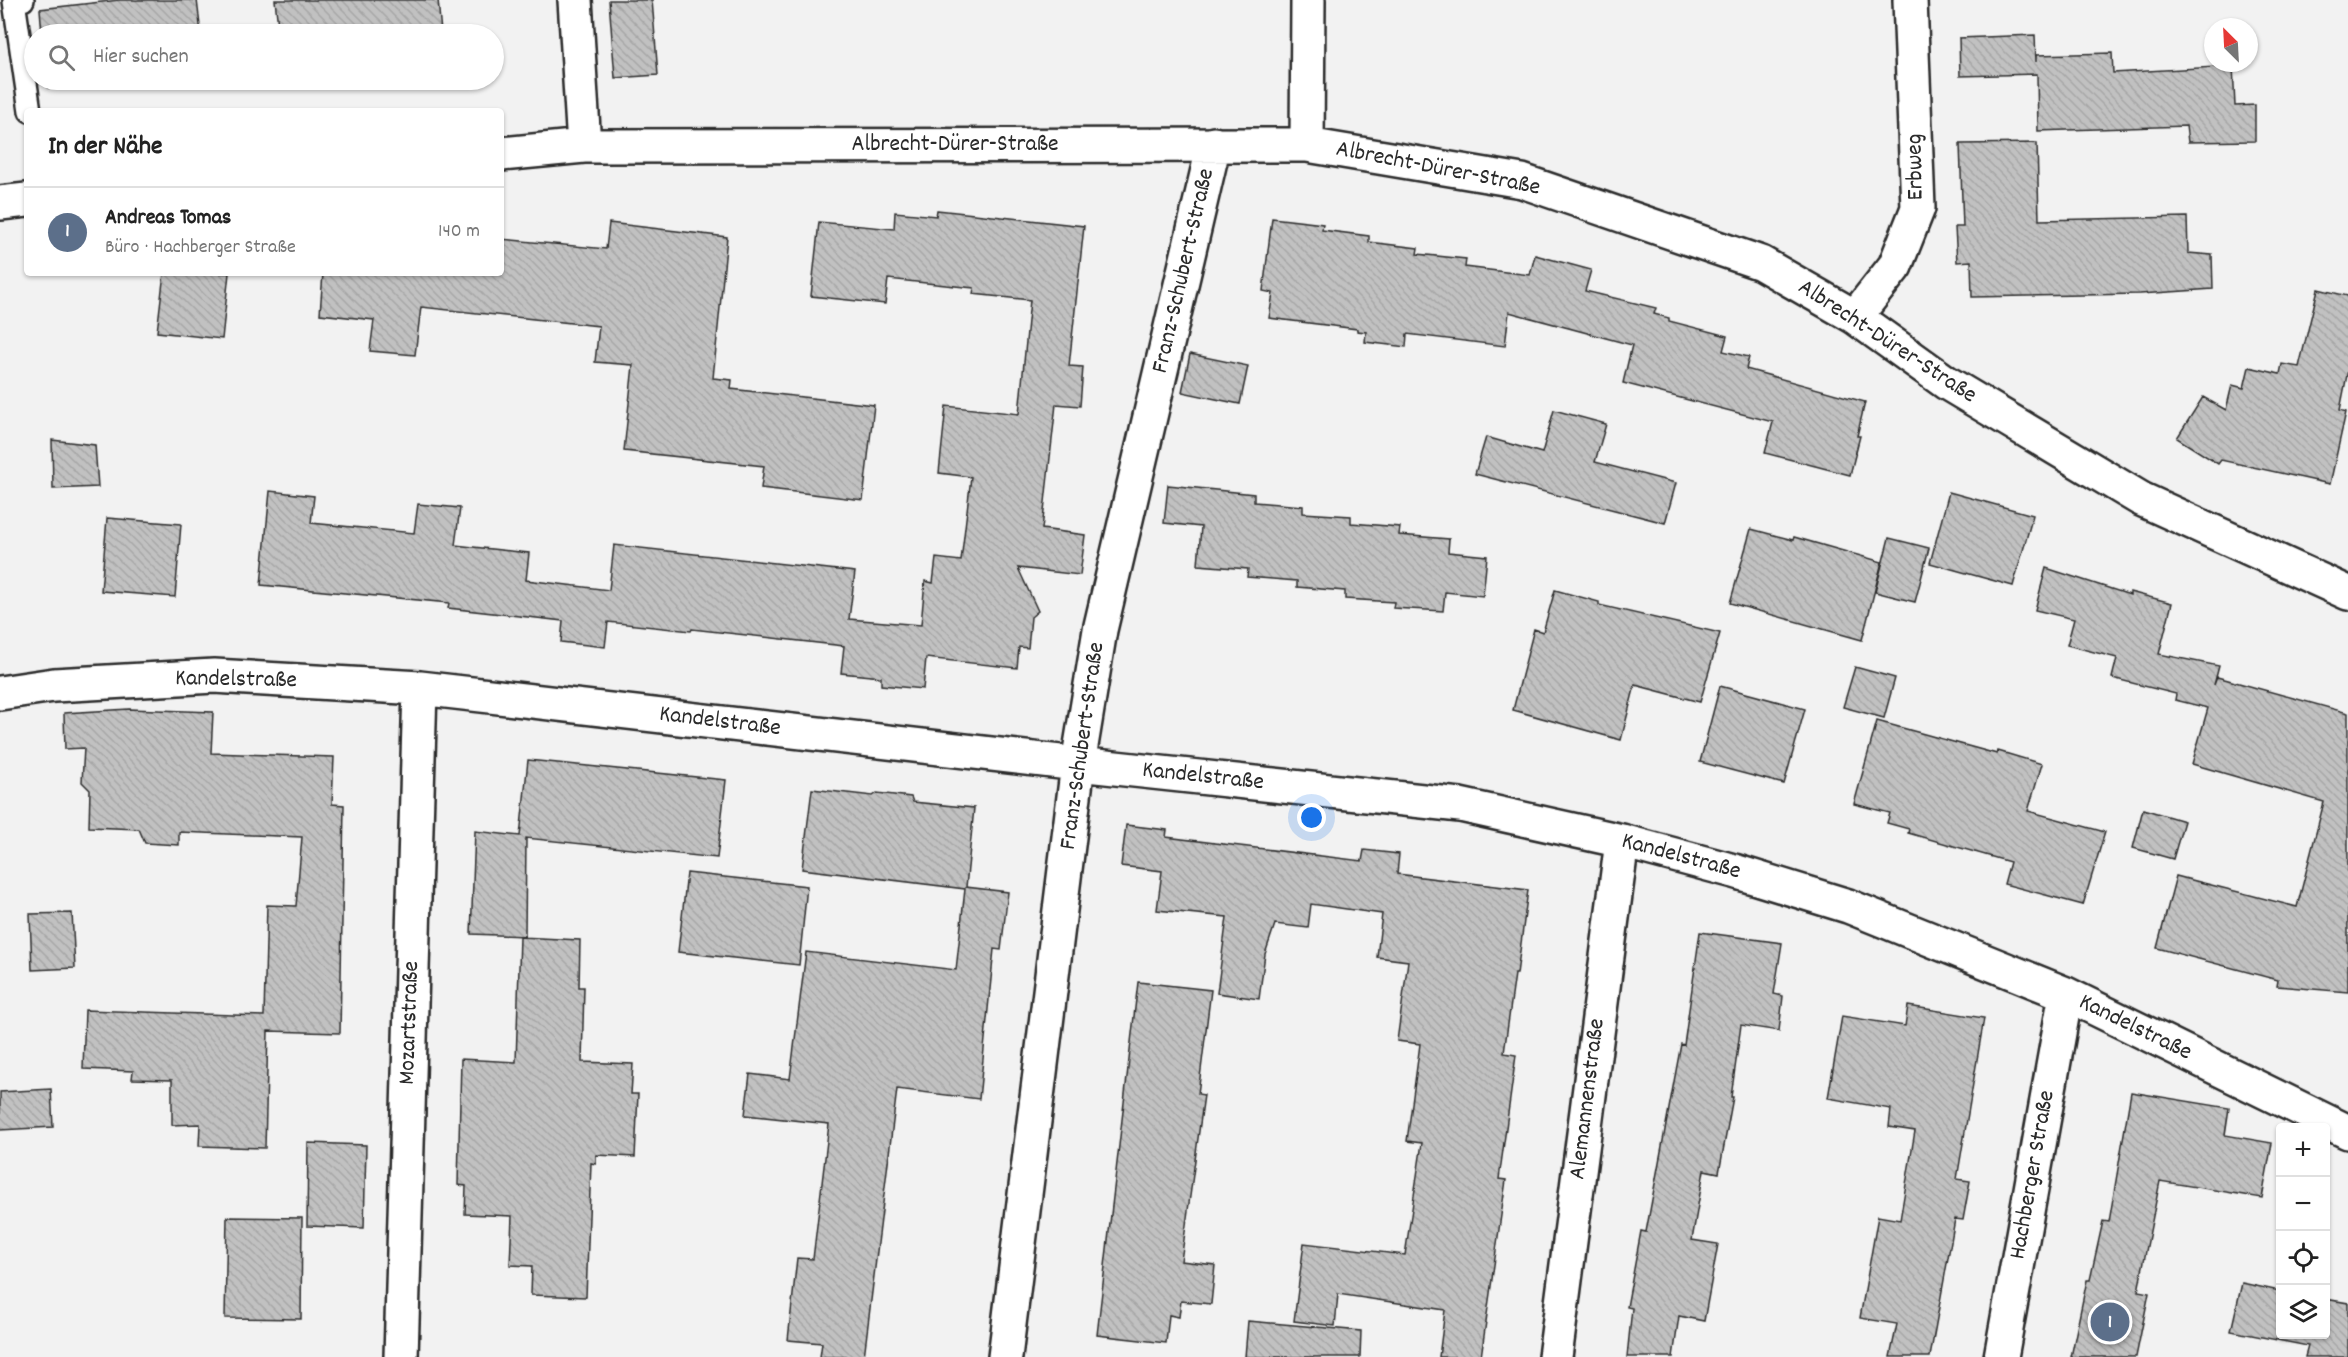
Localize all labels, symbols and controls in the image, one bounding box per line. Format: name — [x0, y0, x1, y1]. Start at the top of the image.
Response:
north arrow — [2204, 18, 2258, 72]
search box — [24, 24, 504, 90]
icon: search — [45, 41, 78, 74]
text: Hier suchen — [93, 42, 189, 73]
street label: Albrecht-Dürer-Straße — [851, 128, 1059, 162]
text: In der Nähe — [48, 129, 162, 166]
street label: Albrecht-Dürer-Straße — [1333, 133, 1543, 205]
street label: Erbweg — [1898, 133, 1934, 201]
street label: Franz-Schubert-Straße — [1144, 165, 1224, 377]
text: Andreas Tomas — [105, 203, 231, 234]
text: 1 — [65, 218, 70, 246]
text: 140 m — [438, 218, 480, 246]
text: Büro · Hachberger Straße — [105, 234, 296, 262]
street label: Albrecht-Dürer-Straße — [1791, 271, 1983, 413]
street label: Franz-Schubert-Straße — [1052, 640, 1114, 852]
street label: Kandelstraße — [175, 662, 297, 698]
street label: Kandelstraße — [657, 698, 783, 746]
street label: Kandelstraße — [1141, 754, 1265, 800]
your location — [1297, 803, 1326, 832]
street label: Kandelstraße — [1618, 825, 1744, 889]
street label: Mozartstraße — [391, 960, 429, 1086]
street label: Kandelstraße — [2073, 986, 2197, 1070]
street label: Alemannenstraße — [1561, 1017, 1615, 1181]
street label: Hachberger Straße — [2001, 1088, 2065, 1262]
map controls — [2276, 1123, 2330, 1339]
button: + — [2276, 1123, 2330, 1177]
button: − — [2276, 1177, 2330, 1231]
button: locate — [2276, 1231, 2330, 1285]
button: layers — [2276, 1285, 2330, 1339]
pin: 1 — [2090, 1300, 2130, 1344]

